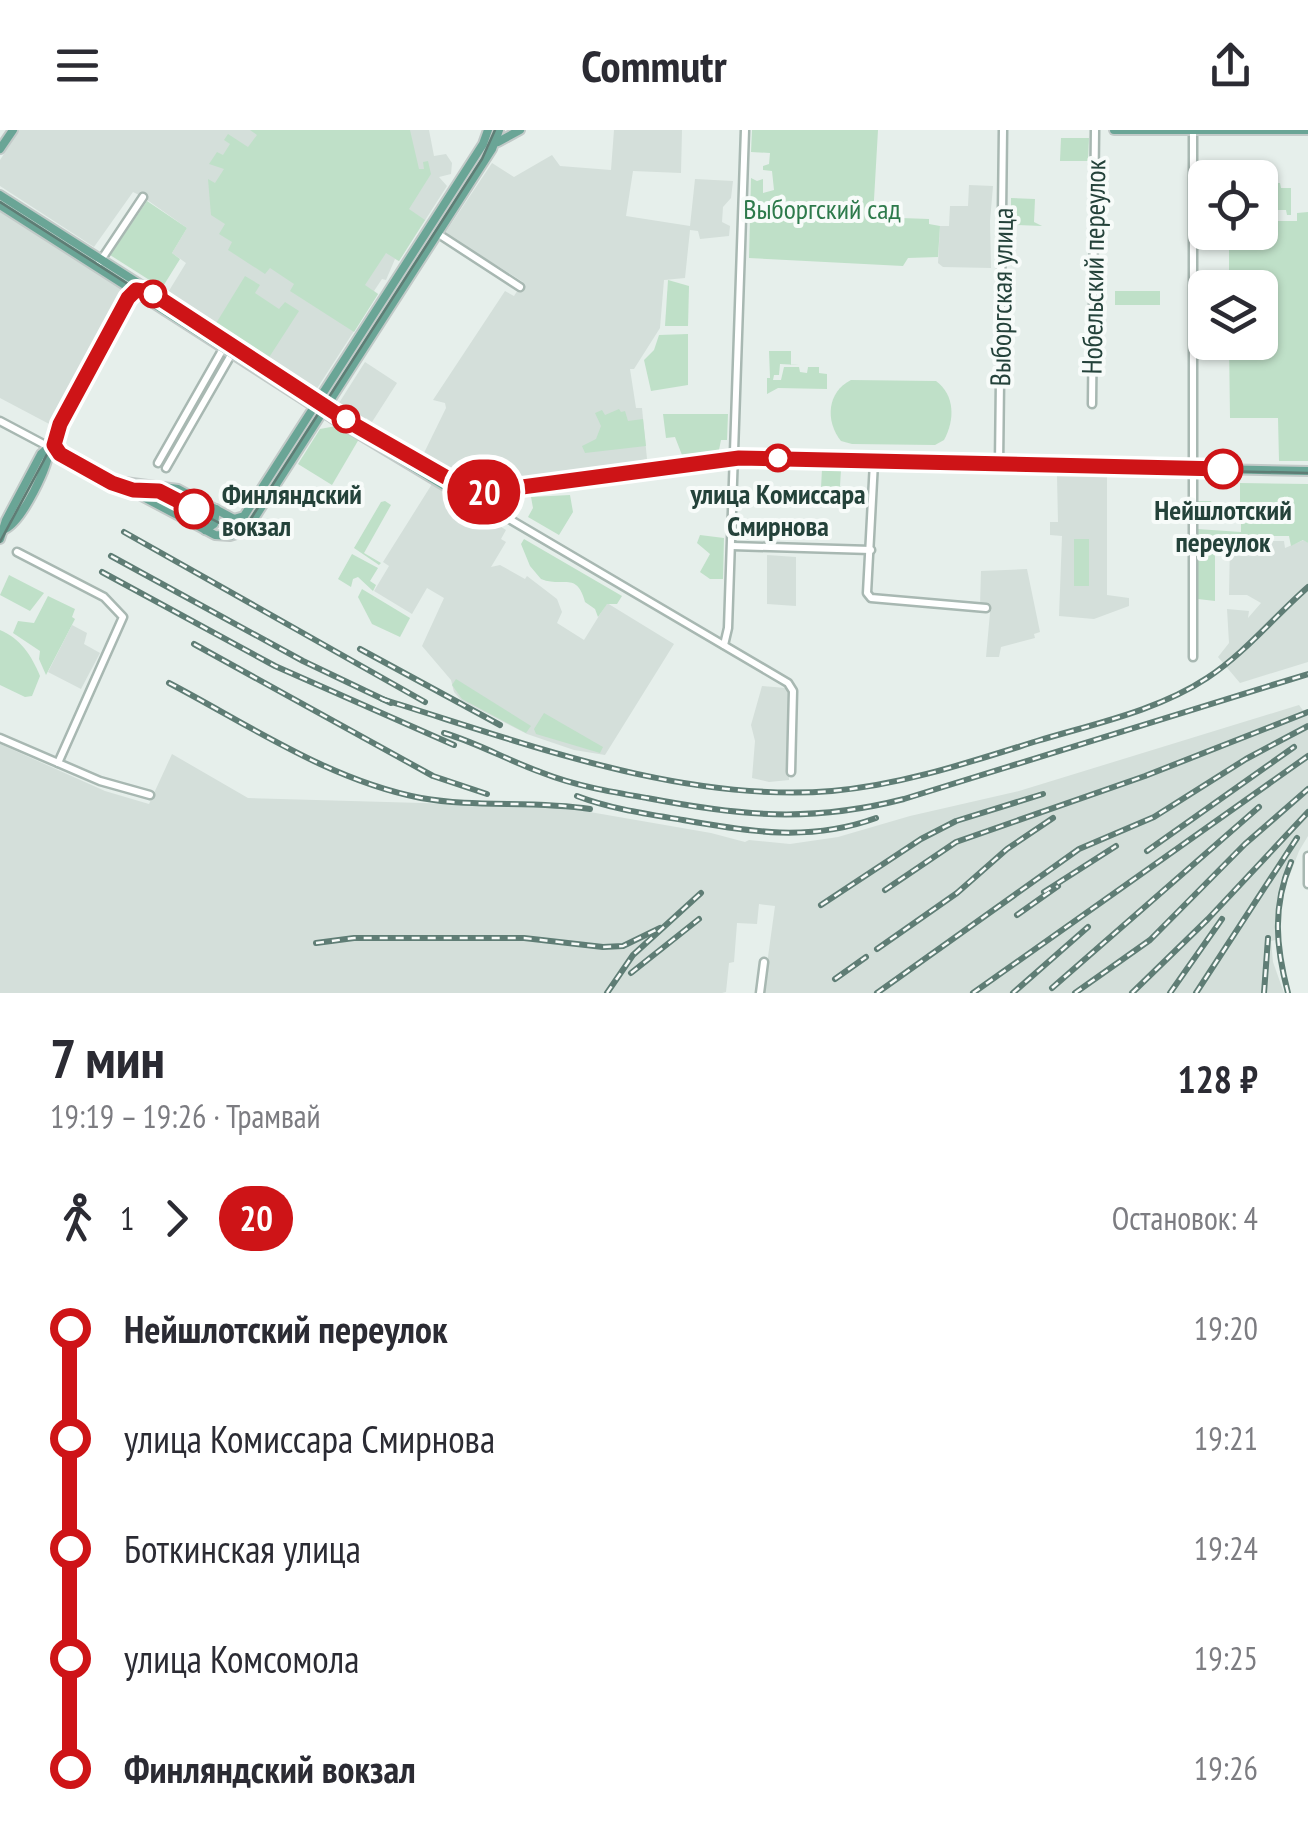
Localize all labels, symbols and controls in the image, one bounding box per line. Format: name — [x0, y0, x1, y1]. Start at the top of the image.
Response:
text: Commutr — [581, 36, 727, 94]
icon: menu — [50, 38, 105, 93]
icon: share — [1203, 38, 1258, 93]
street label: Нобельский переулок — [1073, 159, 1113, 375]
map controls — [1188, 160, 1278, 360]
button: locate — [1188, 160, 1278, 250]
park label: Выборгский сад — [743, 190, 901, 227]
street label: Выборгская улица — [981, 207, 1021, 387]
button: layers — [1188, 270, 1278, 360]
unlabelled marker — [140, 281, 166, 307]
unlabelled marker — [333, 406, 359, 432]
marker: улица Комиссара Смирнова — [765, 445, 791, 471]
marker: Нейшлотский переулок — [1204, 450, 1242, 488]
line badge: 20 — [439, 460, 529, 524]
text: 20 — [467, 469, 501, 515]
place label: Финляндский вокзал — [222, 475, 362, 544]
place label: улица Комиссара Смирнова — [690, 475, 865, 544]
marker: Финляндский вокзал — [175, 490, 213, 528]
place label: Нейшлотский переулок — [1154, 491, 1292, 560]
text: 7 мин — [50, 1022, 165, 1093]
text: 128 ₽ — [1178, 1054, 1258, 1103]
text: 19:19 – 19:26 · Трамвай — [50, 1095, 321, 1137]
icon: walk — [50, 1191, 105, 1246]
icon: forward — [149, 1191, 204, 1246]
text: 20 — [239, 1195, 273, 1241]
text: 1 — [120, 1197, 134, 1239]
text: Остановок: 4 — [1112, 1197, 1258, 1239]
text: Нейшлотский переулок — [124, 1304, 447, 1353]
text: 19:20 — [1194, 1307, 1258, 1349]
text: улица Комиссара Смирнова — [124, 1414, 495, 1463]
text: 19:21 — [1194, 1417, 1258, 1459]
text: Боткинская улица — [124, 1524, 361, 1573]
text: 19:24 — [1194, 1527, 1258, 1569]
text: улица Комсомола — [124, 1634, 359, 1683]
text: 19:25 — [1194, 1637, 1258, 1679]
text: Финляндский вокзал — [124, 1744, 416, 1793]
text: 19:26 — [1194, 1747, 1258, 1789]

